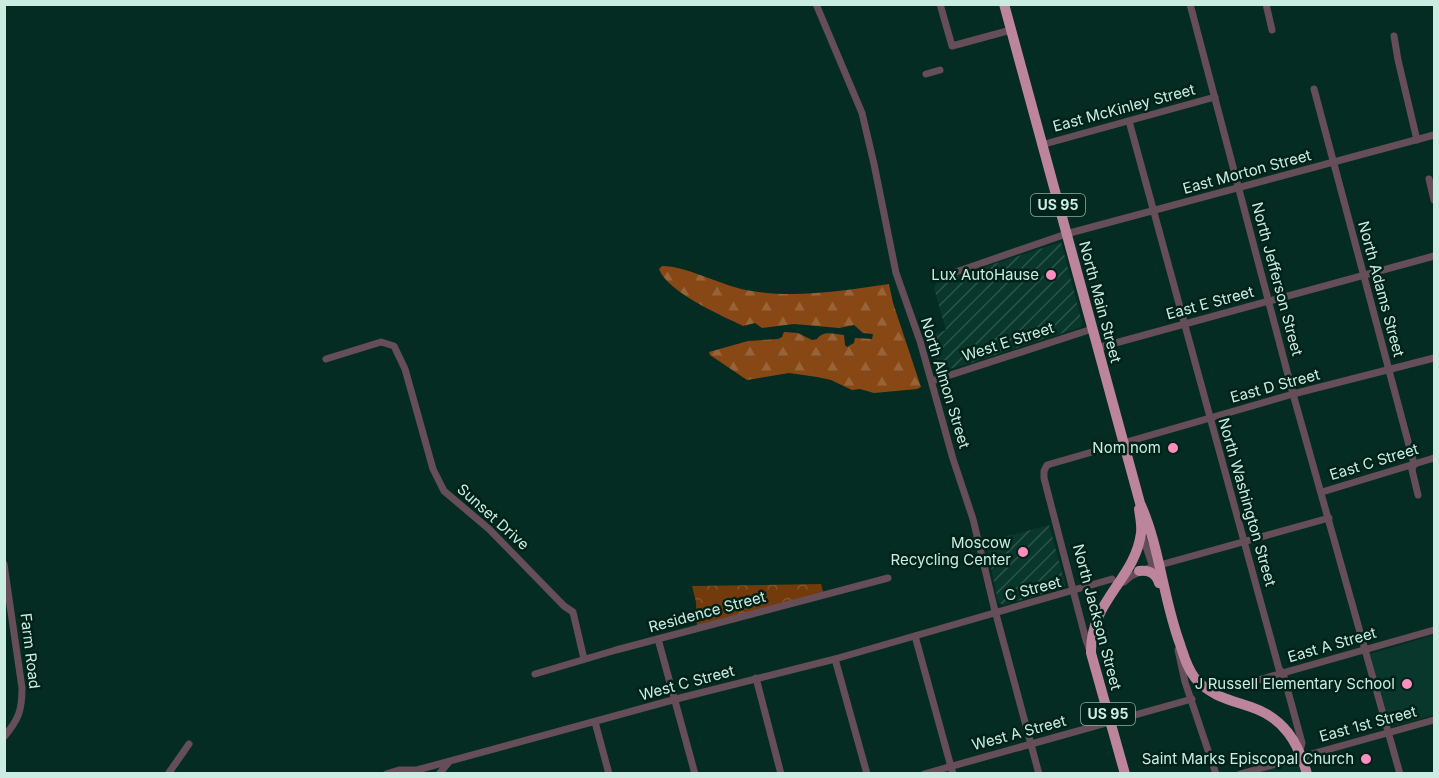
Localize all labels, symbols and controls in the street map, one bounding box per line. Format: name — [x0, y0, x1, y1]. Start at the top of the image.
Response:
street label: East McKinley Street — [1051, 79, 1197, 136]
street label: East Morton Street — [1181, 145, 1313, 198]
road number: US 95 — [1031, 194, 1085, 216]
street label: North Jefferson Street — [1248, 200, 1307, 358]
street label: North Adams Street — [1354, 219, 1409, 359]
street label: North Main Street — [1075, 239, 1126, 365]
place label: Lux AutoHause — [931, 265, 1039, 284]
marker: Lux AutoHause — [1044, 268, 1058, 282]
street label: East E Street — [1164, 282, 1256, 323]
street label: North Almon Street — [917, 315, 974, 451]
street label: West E Street — [960, 318, 1056, 365]
street label: East D Street — [1228, 364, 1322, 407]
street label: North Washington Street — [1214, 415, 1281, 588]
place label: Nom nom — [1092, 438, 1161, 457]
street label: East C Street — [1327, 439, 1421, 484]
marker: Nom nom — [1166, 441, 1180, 455]
street label: Sunset Drive — [453, 479, 533, 554]
place label: Moscow Recycling Center — [891, 533, 1011, 569]
street label: North Jackson Street — [1069, 542, 1126, 692]
marker: Moscow Recycling Center — [1016, 545, 1030, 559]
street label: C Street — [1003, 572, 1063, 605]
street label: Residence Street — [646, 587, 768, 636]
street label: Farm Road — [16, 612, 45, 690]
street label: East A Street — [1285, 623, 1378, 666]
street label: West C Street — [637, 661, 736, 704]
place label: J Russell Elementary School — [1195, 674, 1395, 693]
marker: J Russell Elementary School — [1400, 677, 1414, 691]
street label: East 1st Street — [1317, 701, 1419, 746]
road number: US 95 — [1081, 703, 1135, 725]
street label: West A Street — [970, 711, 1068, 754]
place label: Saint Marks Episcopal Church — [1142, 749, 1354, 768]
marker: Saint Marks Episcopal Church — [1359, 752, 1373, 766]

